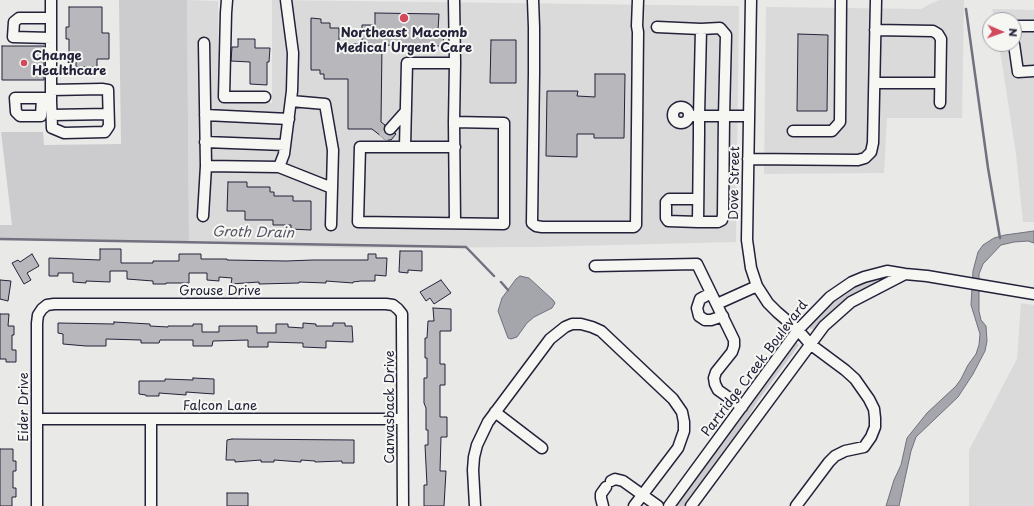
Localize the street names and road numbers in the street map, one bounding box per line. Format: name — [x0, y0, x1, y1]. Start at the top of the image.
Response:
street label: Dove Street — [727, 146, 743, 220]
street label: Grouse Drive — [179, 283, 261, 299]
street label: Partridge Creek Boulevard — [699, 298, 811, 440]
street label: Canvasback Drive — [382, 350, 398, 464]
street label: Eider Drive — [16, 372, 32, 442]
street label: Falcon Lane — [183, 398, 257, 414]

